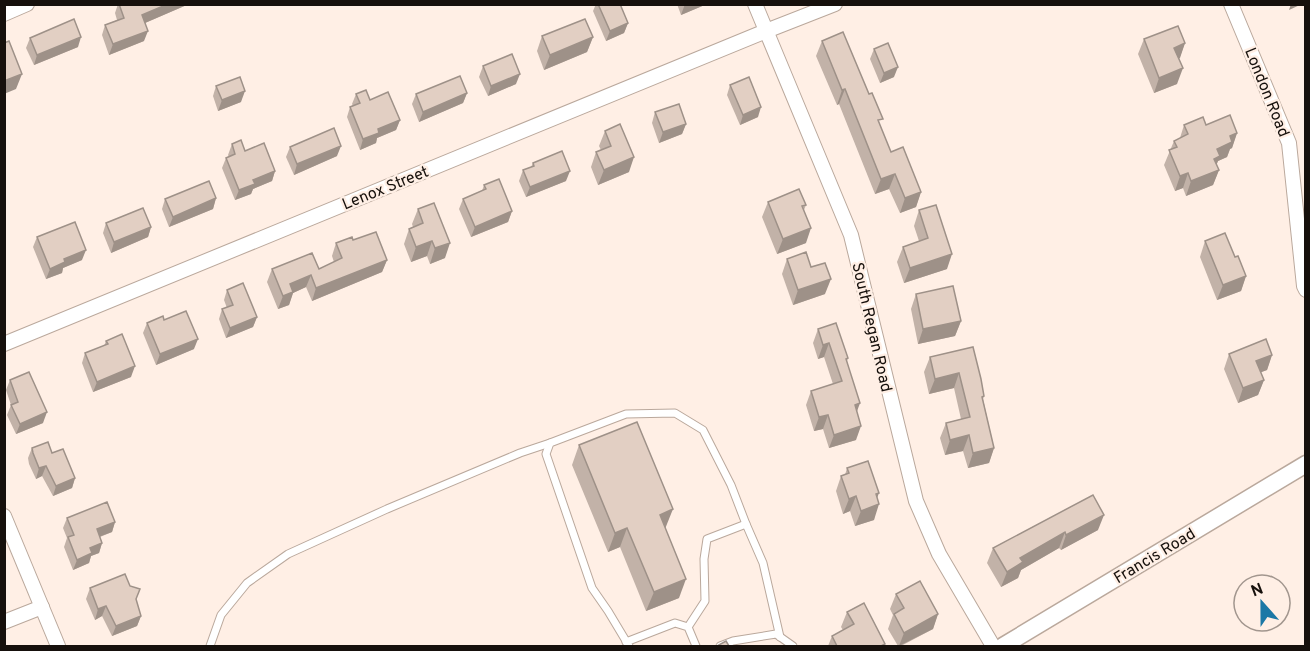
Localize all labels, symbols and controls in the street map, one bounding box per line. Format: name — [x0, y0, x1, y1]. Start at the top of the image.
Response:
street label: London Road — [1239, 45, 1293, 140]
street label: Lenox Street — [340, 162, 432, 215]
street label: South Regan Road — [846, 261, 896, 394]
street label: Francis Road — [1110, 524, 1200, 589]
north arrow — [1232, 573, 1292, 633]
text: N — [1248, 579, 1266, 602]

